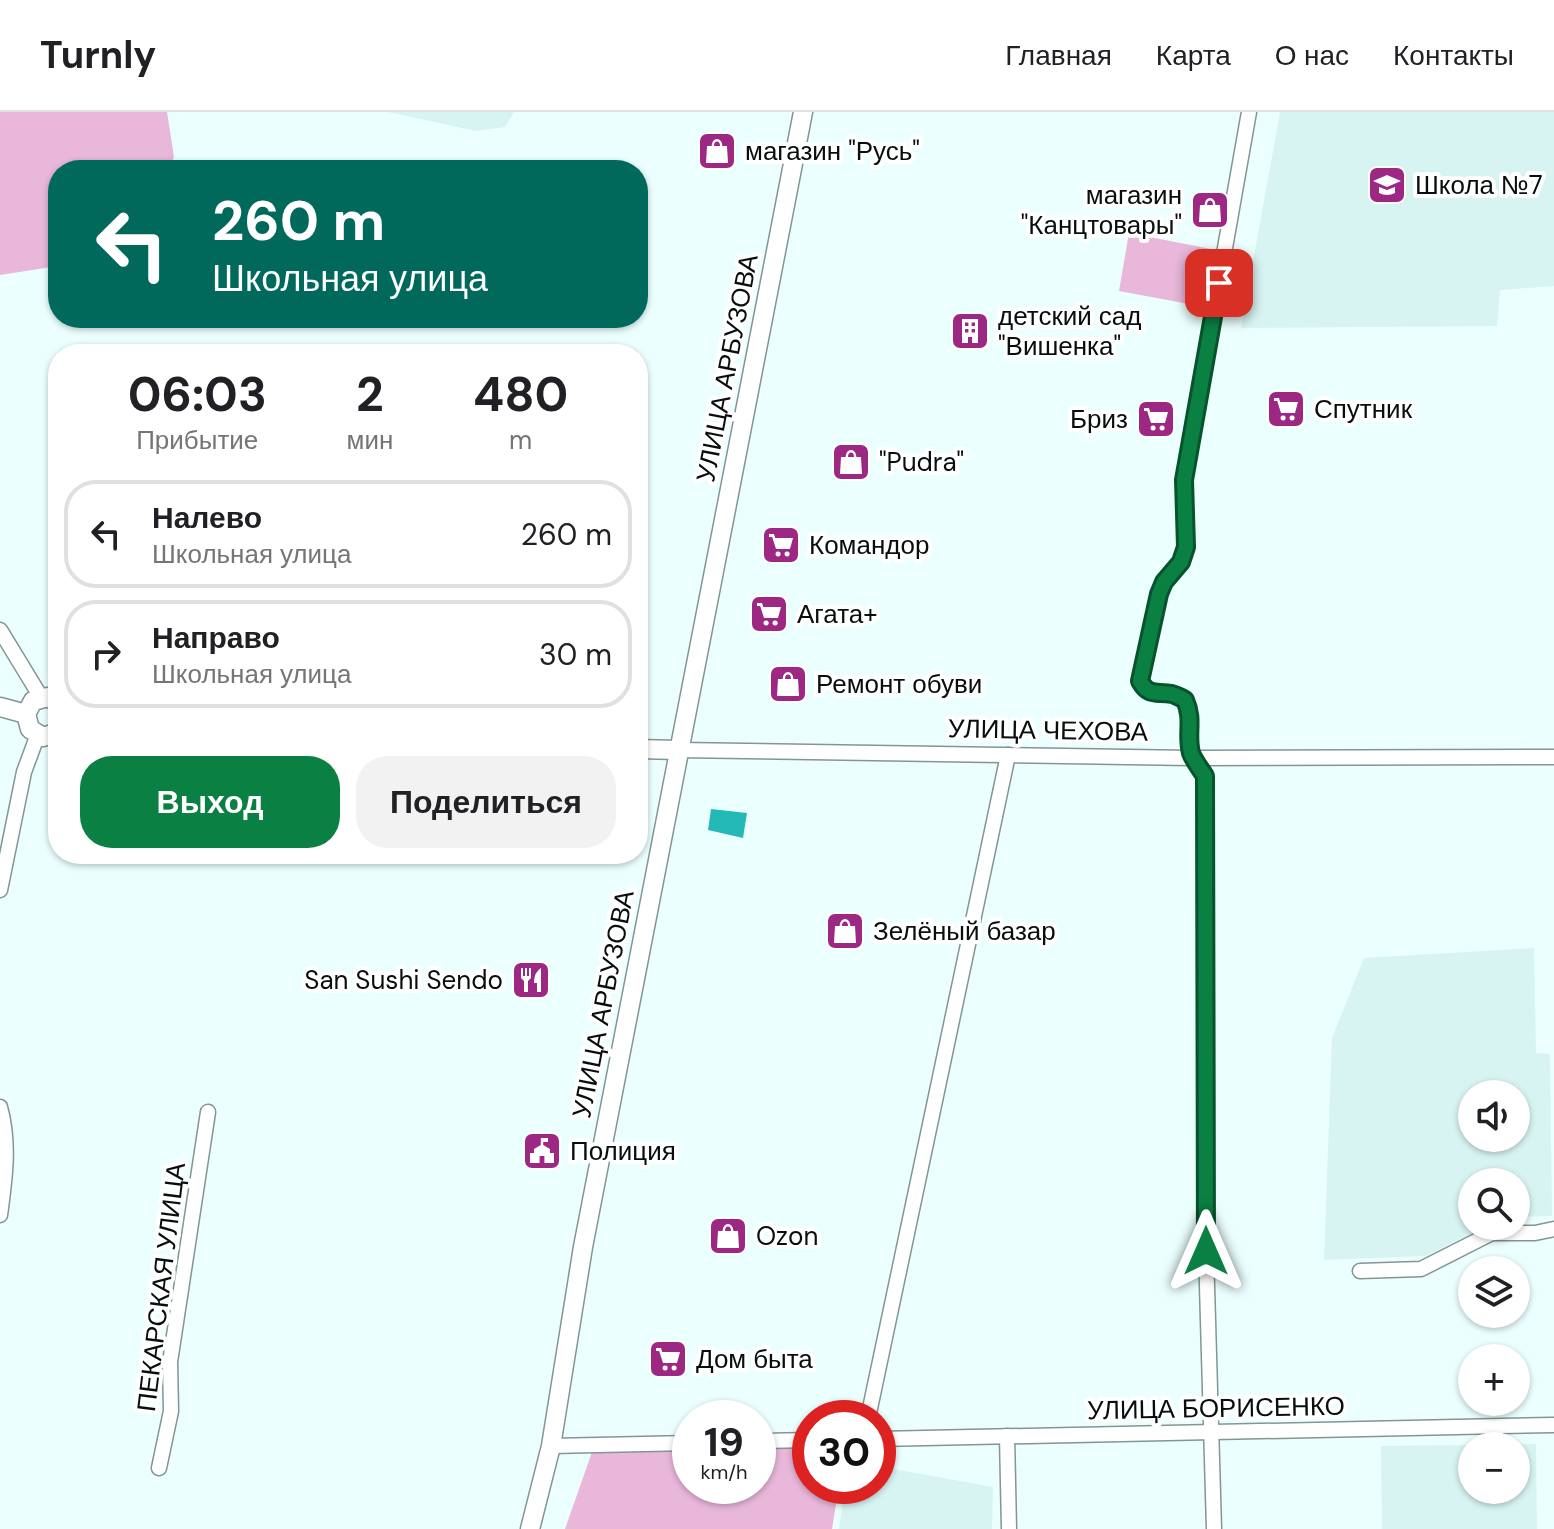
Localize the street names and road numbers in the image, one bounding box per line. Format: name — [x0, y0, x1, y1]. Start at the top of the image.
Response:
street label: УЛИЦА АРБУЗОВА — [688, 251, 766, 485]
street label: УЛИЦА ЧЕХОВА — [948, 711, 1149, 749]
street label: УЛИЦА АРБУЗОВА — [564, 887, 642, 1121]
street label: ПЕКАРСКАЯ УЛИЦА — [129, 1160, 193, 1413]
street label: УЛИЦА БОРИСЕНКО — [1087, 1389, 1345, 1427]

